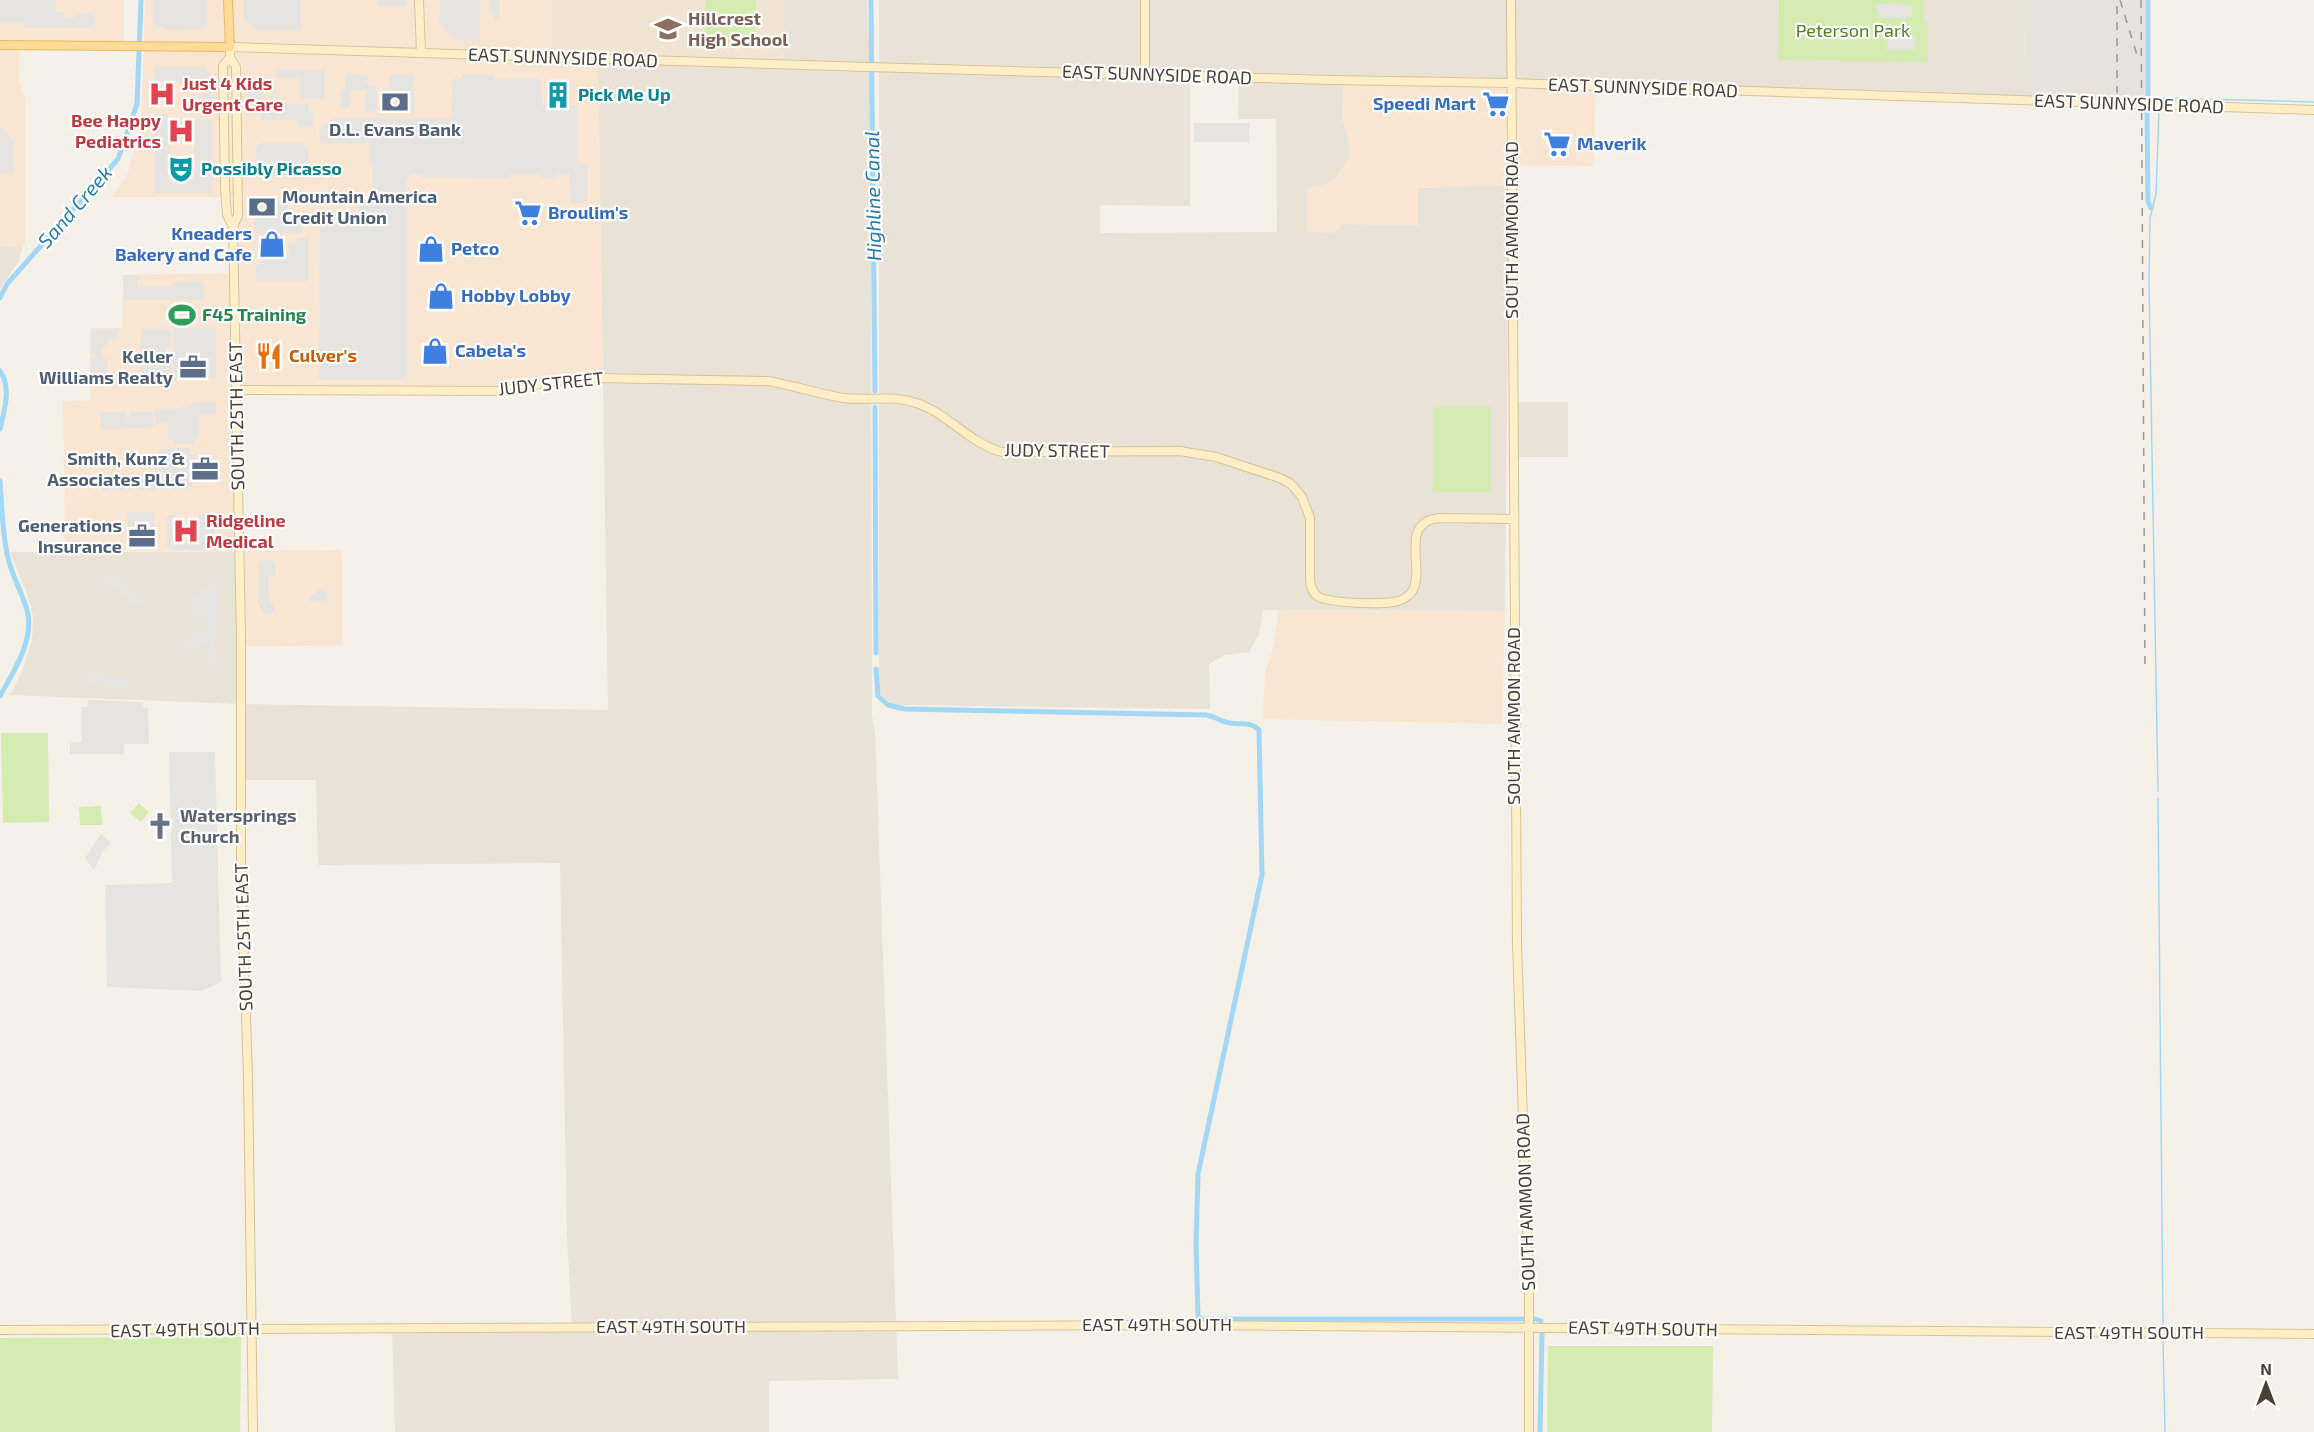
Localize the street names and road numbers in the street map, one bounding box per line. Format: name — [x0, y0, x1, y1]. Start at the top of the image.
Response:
street label: EAST SUNNYSIDE ROAD — [468, 43, 658, 71]
street label: EAST SUNNYSIDE ROAD — [1062, 60, 1252, 88]
street label: EAST SUNNYSIDE ROAD — [1548, 73, 1738, 101]
street label: EAST SUNNYSIDE ROAD — [2034, 89, 2224, 117]
street label: SOUTH AMMON ROAD — [1500, 141, 1522, 319]
street label: SOUTH 25TH EAST — [224, 341, 248, 491]
street label: JUDY STREET — [497, 366, 605, 399]
street label: JUDY STREET — [1004, 438, 1111, 462]
street label: SOUTH AMMON ROAD — [1502, 627, 1524, 805]
street label: SOUTH 25TH EAST — [229, 862, 257, 1012]
street label: SOUTH AMMON ROAD — [1511, 1113, 1539, 1291]
street label: EAST 49TH SOUTH — [1082, 1313, 1232, 1335]
street label: EAST 49TH SOUTH — [596, 1315, 746, 1337]
street label: EAST 49TH SOUTH — [1568, 1316, 1718, 1340]
street label: EAST 49TH SOUTH — [110, 1317, 260, 1341]
street label: EAST 49TH SOUTH — [2054, 1321, 2204, 1343]

